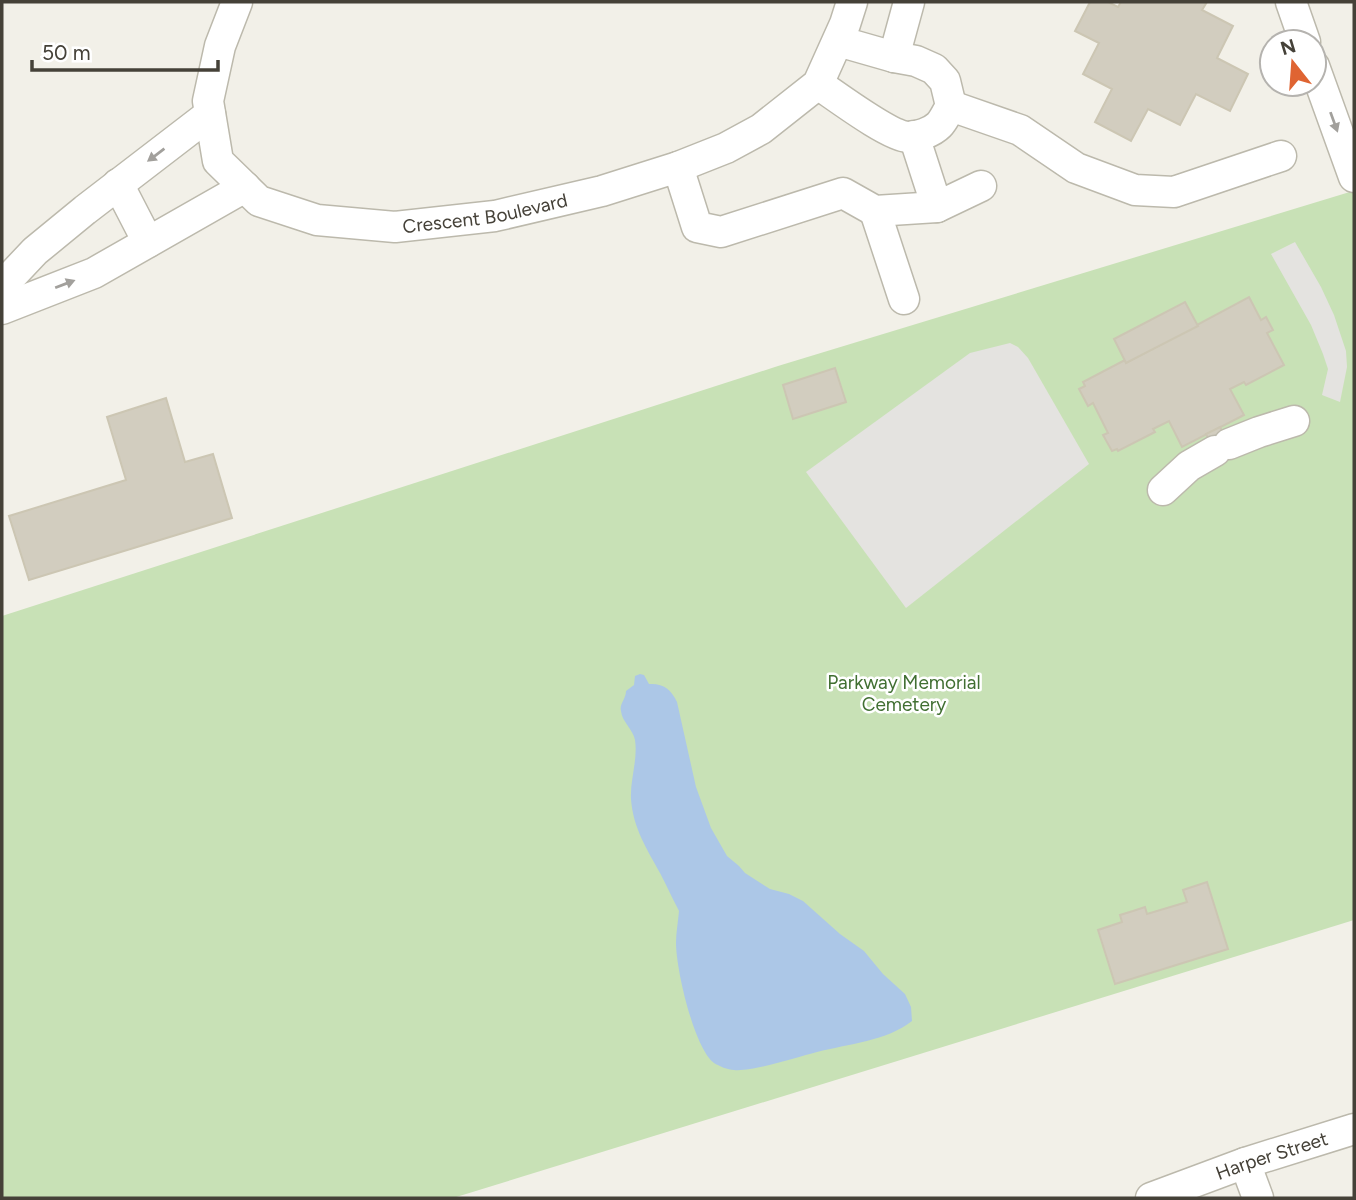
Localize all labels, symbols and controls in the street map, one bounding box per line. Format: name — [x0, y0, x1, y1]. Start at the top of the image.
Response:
scale bar — [32, 28, 217, 72]
north arrow — [1258, 28, 1328, 98]
text: N — [1278, 34, 1299, 60]
text: 50 m — [42, 40, 91, 65]
one-way arrow — [1329, 111, 1340, 132]
one-way arrow — [147, 148, 165, 162]
street label: Crescent Boulevard — [401, 188, 570, 238]
one-way arrow — [55, 279, 76, 290]
park label: Parkway Memorial Cemetery — [827, 671, 981, 716]
street label: Harper Street — [1213, 1127, 1331, 1185]

